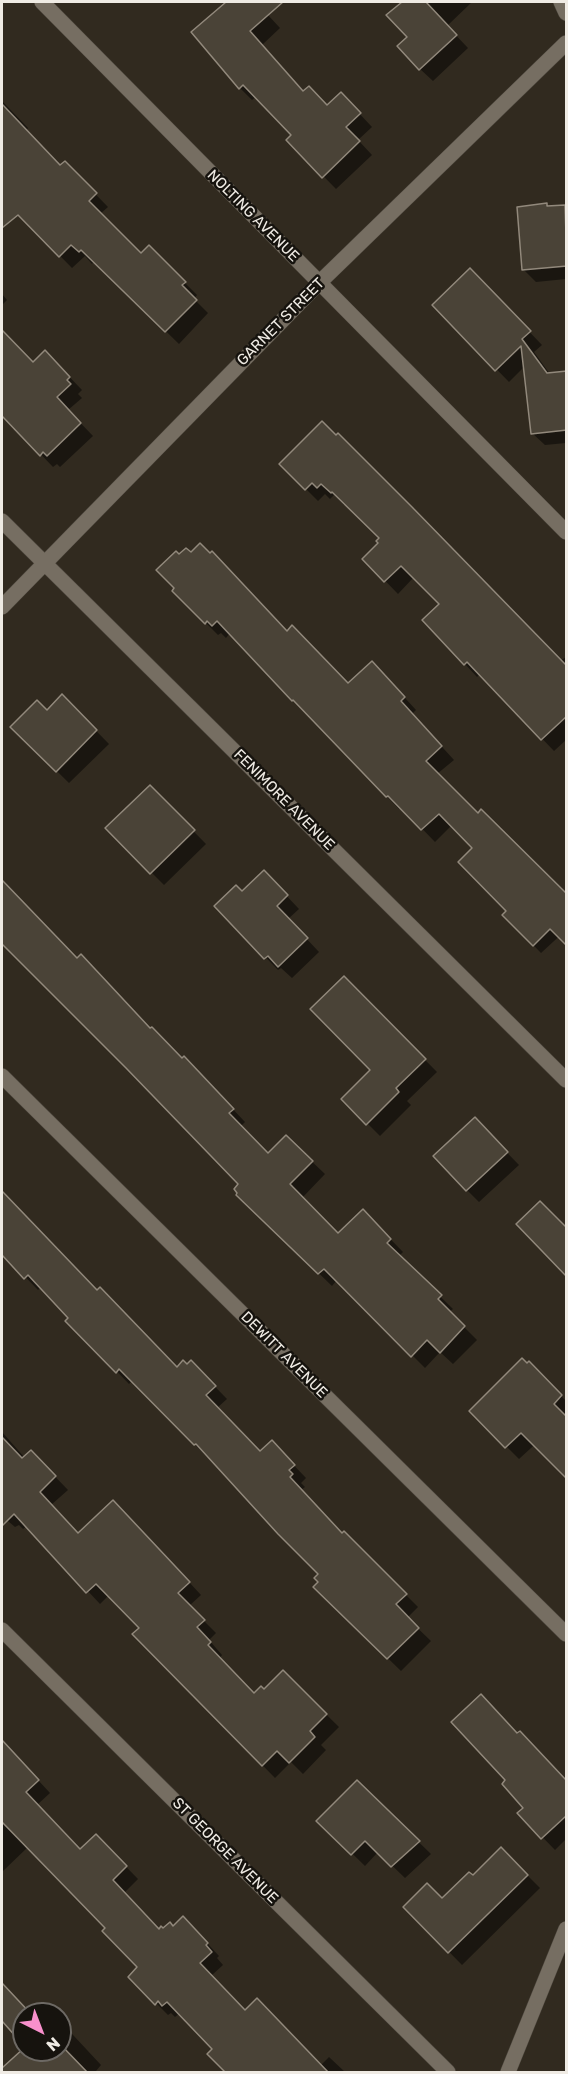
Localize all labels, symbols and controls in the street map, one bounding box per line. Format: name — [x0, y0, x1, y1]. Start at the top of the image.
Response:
street label: NOLTING AVENUE — [203, 166, 303, 266]
street label: GARNET STREET — [234, 275, 328, 369]
street label: FENIMORE AVENUE — [230, 746, 338, 854]
street label: DEWITT AVENUE — [237, 1308, 331, 1402]
street label: ST GEORGE AVENUE — [168, 1794, 282, 1908]
north arrow — [12, 2002, 72, 2062]
text: N — [42, 2033, 64, 2055]

